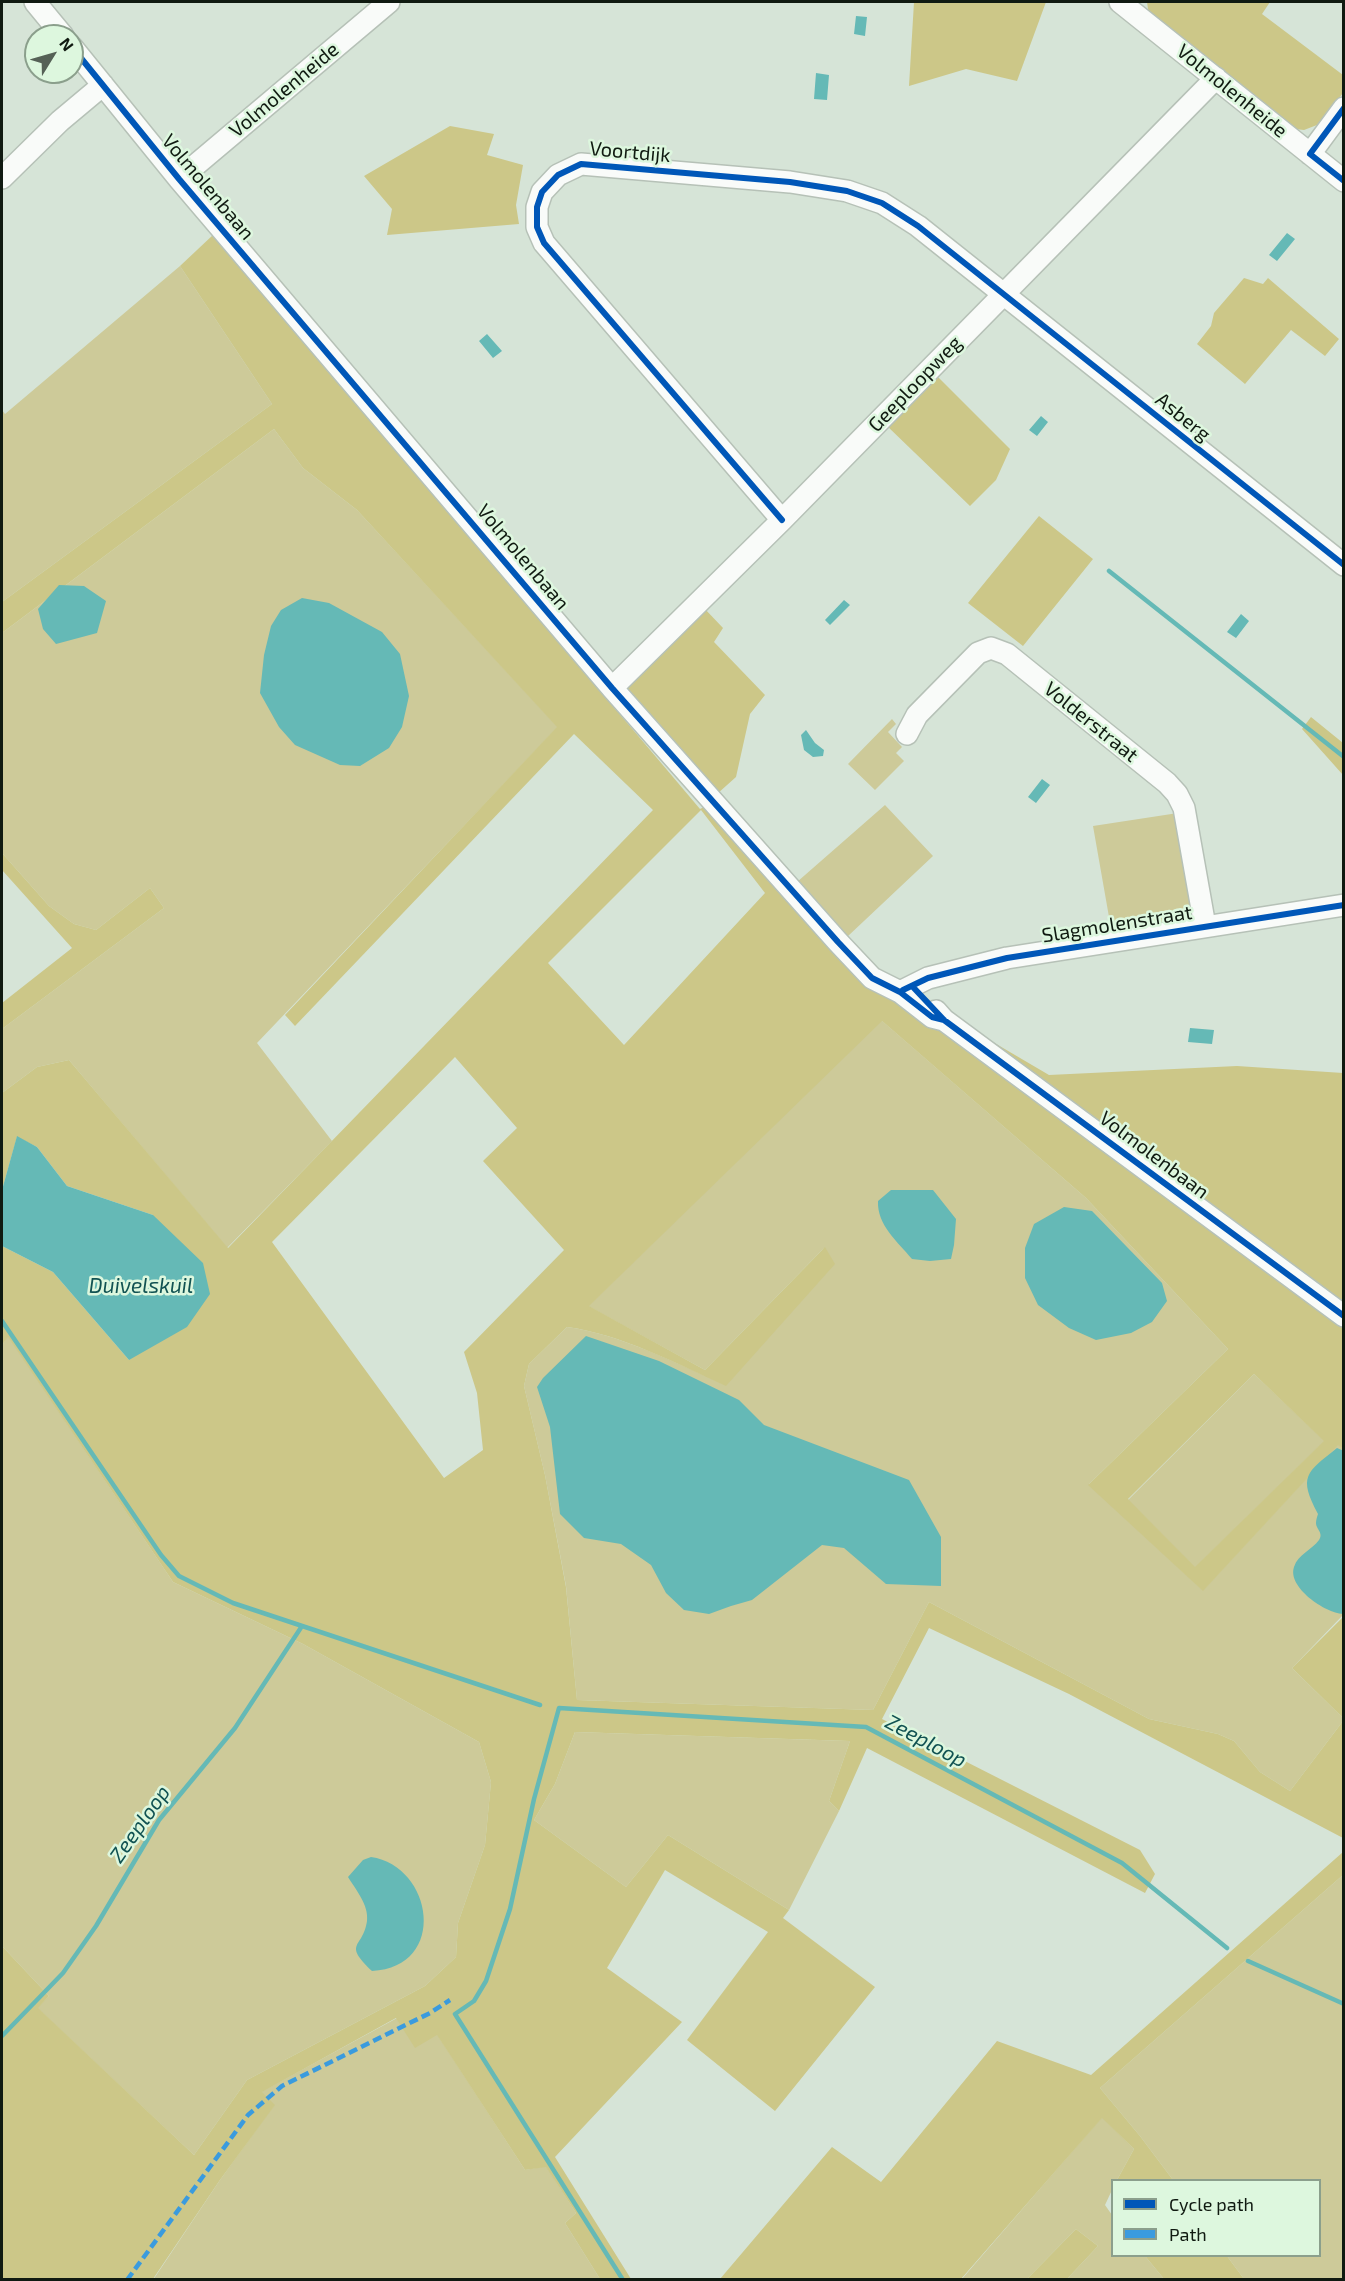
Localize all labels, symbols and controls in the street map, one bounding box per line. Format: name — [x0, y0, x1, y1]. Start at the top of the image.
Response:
north arrow — [24, 24, 84, 84]
text: N — [56, 34, 78, 54]
street label: Volmolenheide — [224, 37, 344, 143]
street label: Volmolenheide — [1172, 39, 1292, 143]
street label: Volmolenbaan — [157, 129, 259, 245]
street label: Voortdijk — [588, 136, 672, 168]
street label: Geeploopweg — [863, 331, 967, 437]
street label: Asberg — [1151, 388, 1215, 446]
street label: Volmolenbaan — [472, 499, 574, 615]
street label: Volderstraat — [1039, 677, 1143, 767]
street label: Slagmolenstraat — [1040, 900, 1194, 948]
street label: Volmolenbaan — [1095, 1106, 1213, 1204]
water label: Duivelskuil — [89, 1273, 193, 1299]
water label: Zeeploop — [881, 1709, 971, 1773]
water label: Zeeploop — [104, 1781, 176, 1867]
legend — [1111, 2179, 1321, 2257]
text: Cycle path — [1169, 2193, 1254, 2215]
text: Path — [1169, 2223, 1207, 2245]

